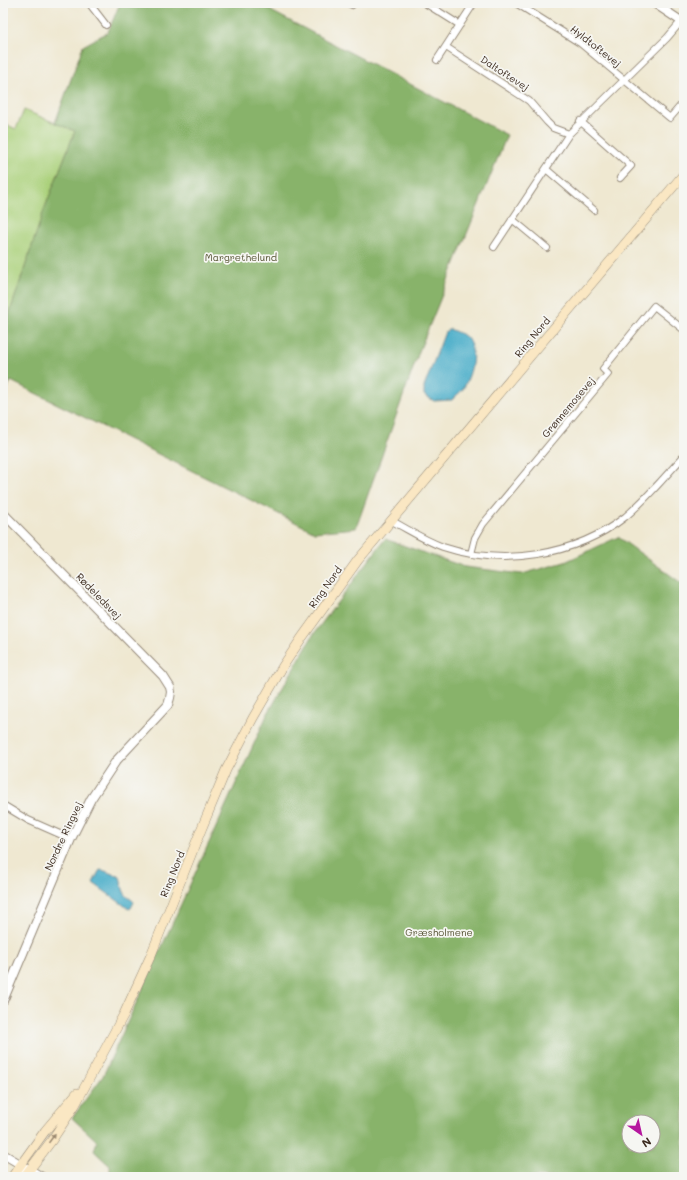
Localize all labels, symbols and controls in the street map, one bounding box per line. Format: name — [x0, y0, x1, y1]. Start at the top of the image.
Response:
street label: Hyldtoftevej — [568, 22, 624, 70]
street label: Daltoftevej — [478, 52, 532, 94]
park label: Margrethelund — [205, 250, 277, 264]
street label: Ring Nord — [511, 314, 553, 360]
street label: Grønnemosevej — [538, 374, 598, 440]
street label: Ring Nord — [305, 563, 345, 611]
street label: Rødeledsvej — [73, 570, 125, 622]
street label: Nordre Ringvej — [41, 799, 85, 873]
street label: Ring Nord — [156, 849, 188, 899]
park label: Græsholmene — [405, 925, 473, 939]
north arrow — [621, 1114, 661, 1154]
one-way arrow — [48, 1133, 56, 1144]
text: N — [639, 1134, 655, 1151]

